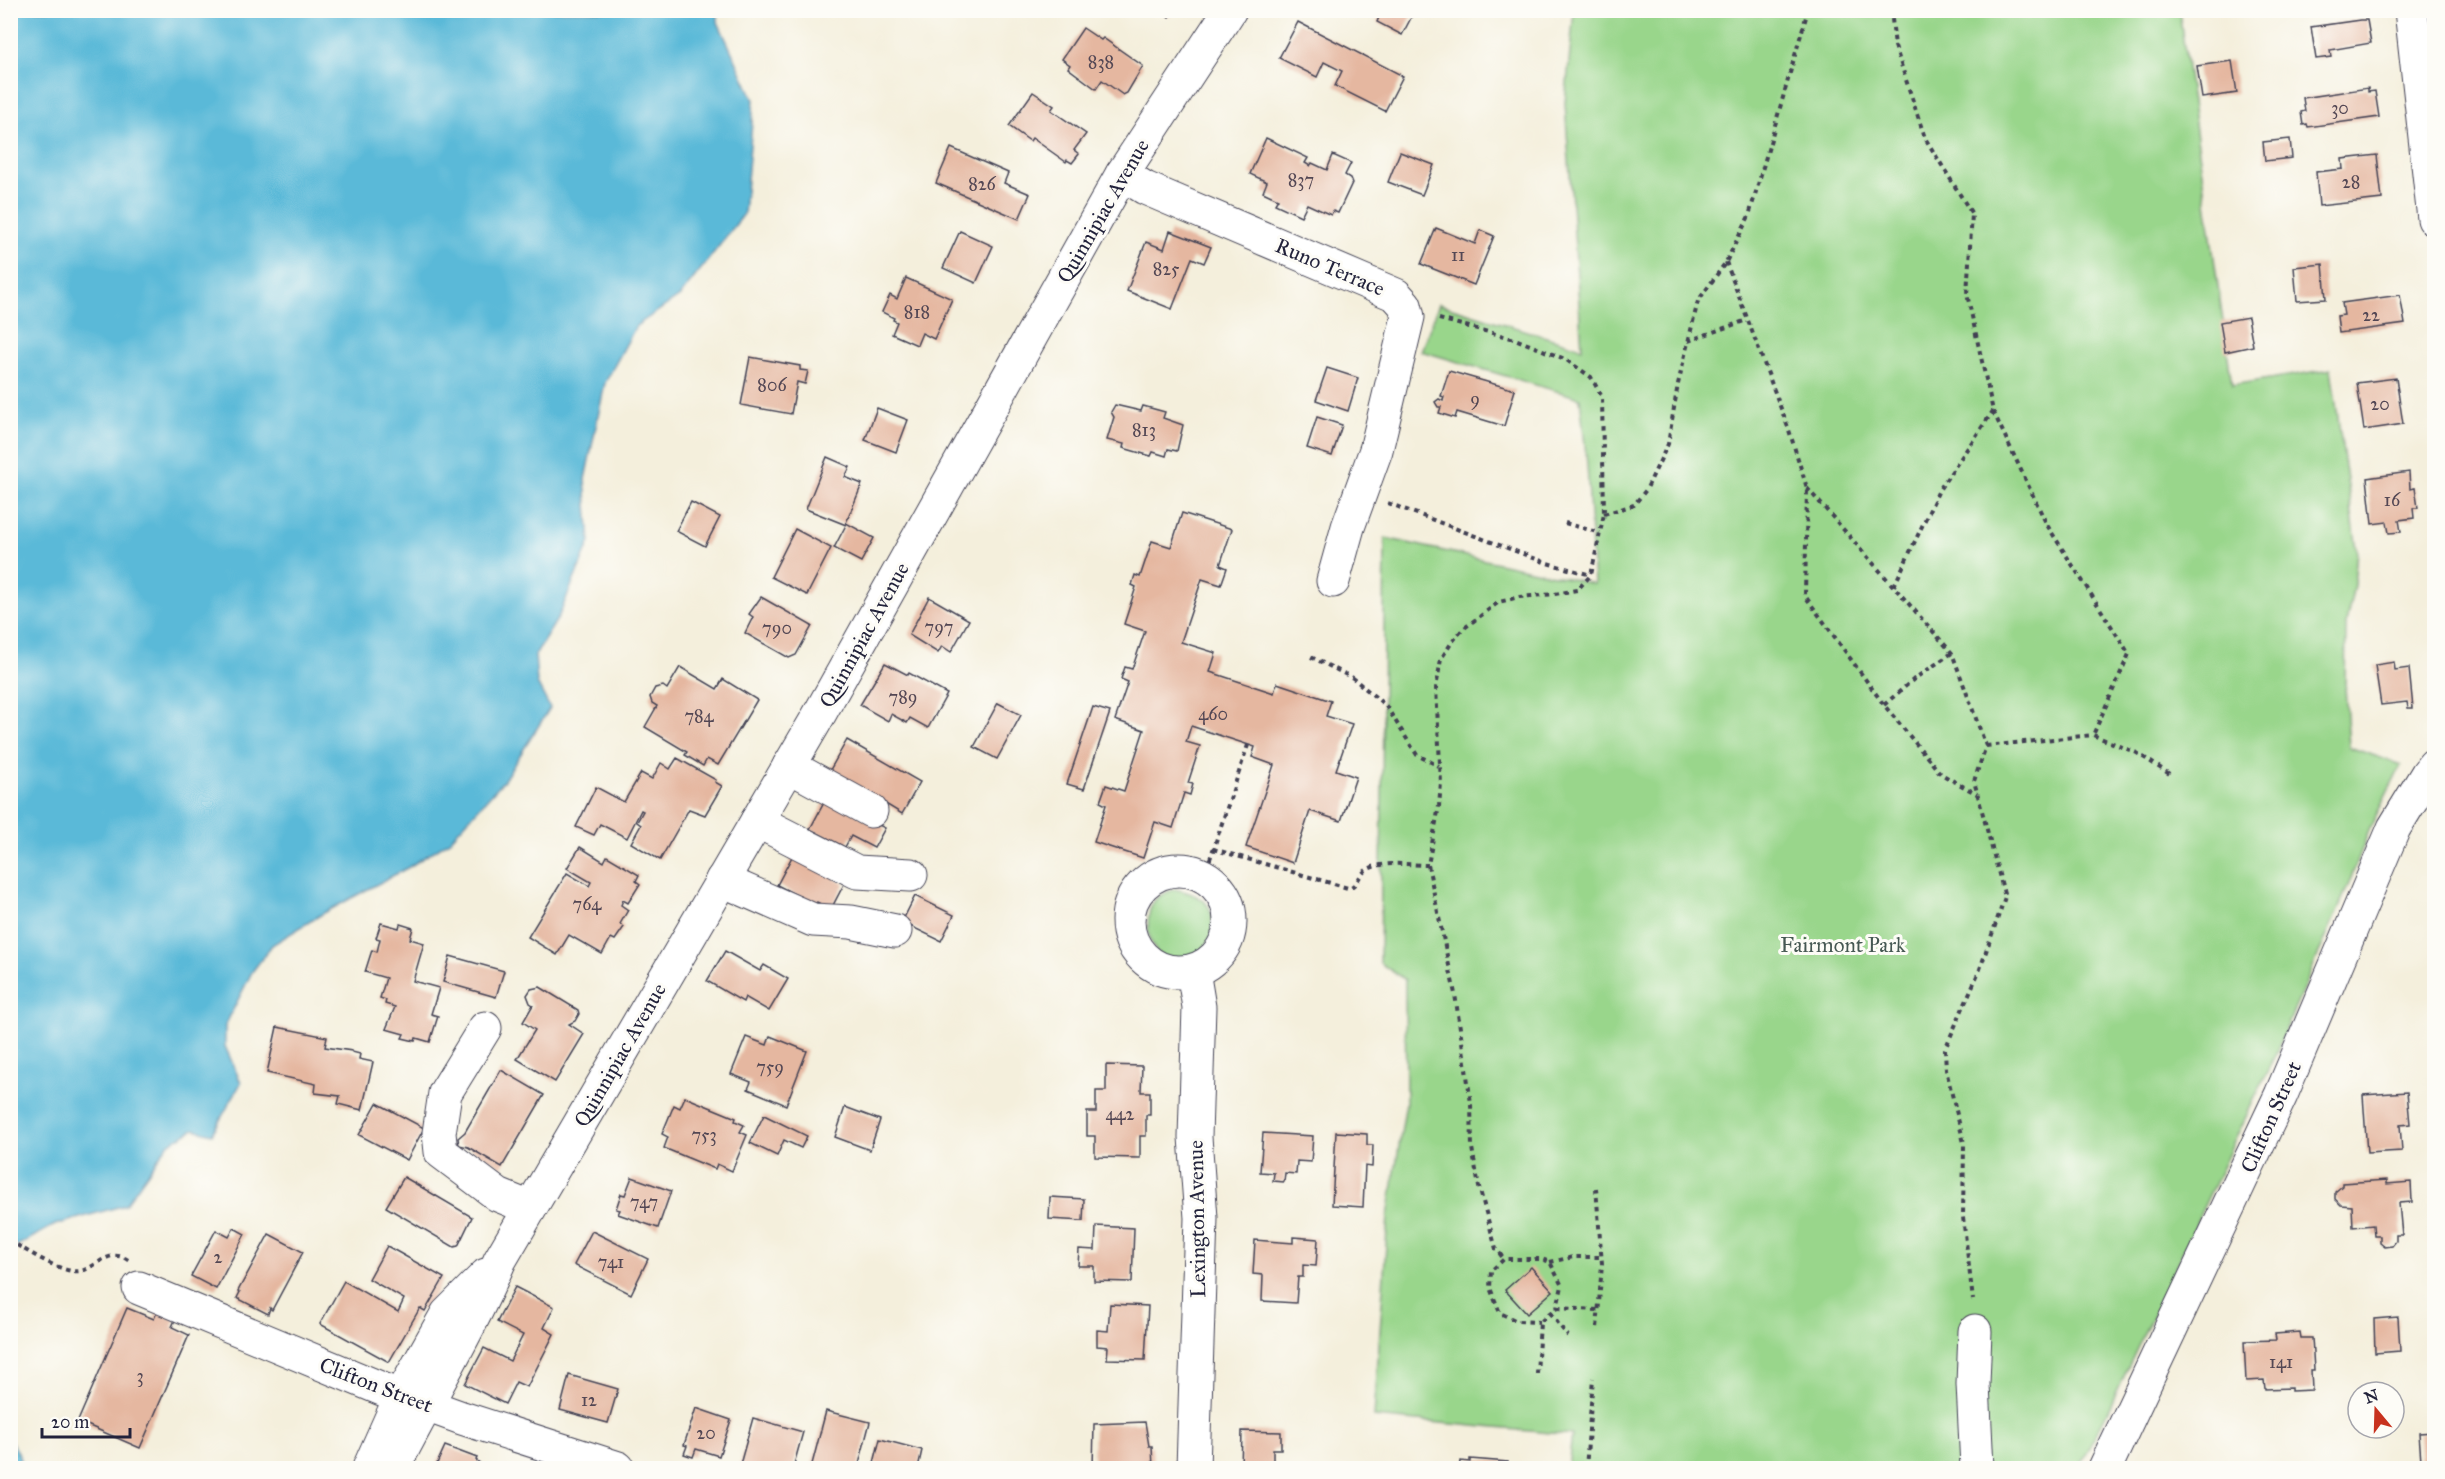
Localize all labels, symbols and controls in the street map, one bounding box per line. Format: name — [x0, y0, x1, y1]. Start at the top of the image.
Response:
house number: 838 — [1088, 51, 1114, 73]
house number: 30 — [2331, 97, 2349, 119]
street label: Quinnipiac Avenue — [1051, 134, 1155, 288]
house number: 837 — [1288, 169, 1314, 191]
house number: 28 — [2342, 171, 2360, 193]
house number: 826 — [968, 173, 997, 195]
street label: Runo Terrace — [1271, 232, 1389, 302]
house number: 11 — [1451, 244, 1465, 266]
house number: 825 — [1153, 258, 1180, 280]
house number: 818 — [904, 301, 930, 323]
house number: 22 — [2362, 304, 2380, 326]
house number: 806 — [757, 374, 787, 396]
house number: 9 — [1470, 388, 1480, 410]
house number: 20 — [2370, 393, 2390, 415]
house number: 813 — [1132, 419, 1156, 441]
house number: 16 — [2384, 489, 2401, 511]
street label: Quinnipiac Avenue — [813, 558, 915, 712]
house number: 797 — [925, 616, 953, 638]
house number: 790 — [762, 617, 792, 639]
house number: 789 — [889, 686, 917, 708]
house number: 460 — [1198, 703, 1228, 725]
house number: 784 — [684, 705, 715, 727]
house number: 764 — [573, 893, 602, 915]
park label: Fairmont Park — [1780, 932, 1906, 958]
street label: Quinnipiac Avenue — [568, 978, 672, 1132]
house number: 759 — [756, 1056, 784, 1078]
street label: Clifton Street — [2235, 1057, 2307, 1177]
house number: 442 — [1106, 1103, 1135, 1125]
house number: 753 — [691, 1124, 717, 1146]
street label: Lexington Avenue — [1183, 1140, 1211, 1298]
house number: 747 — [630, 1191, 658, 1213]
house number: 2 — [214, 1246, 223, 1268]
house number: 741 — [598, 1251, 624, 1273]
house number: 141 — [2269, 1351, 2293, 1373]
street label: Clifton Street — [316, 1352, 437, 1419]
house number: 3 — [136, 1365, 144, 1387]
north arrow — [2346, 1380, 2406, 1440]
text: N — [2362, 1385, 2381, 1407]
house number: 12 — [581, 1389, 597, 1411]
scale bar — [42, 1401, 130, 1439]
text: 20 m — [51, 1411, 89, 1433]
house number: 20 — [696, 1422, 716, 1444]

